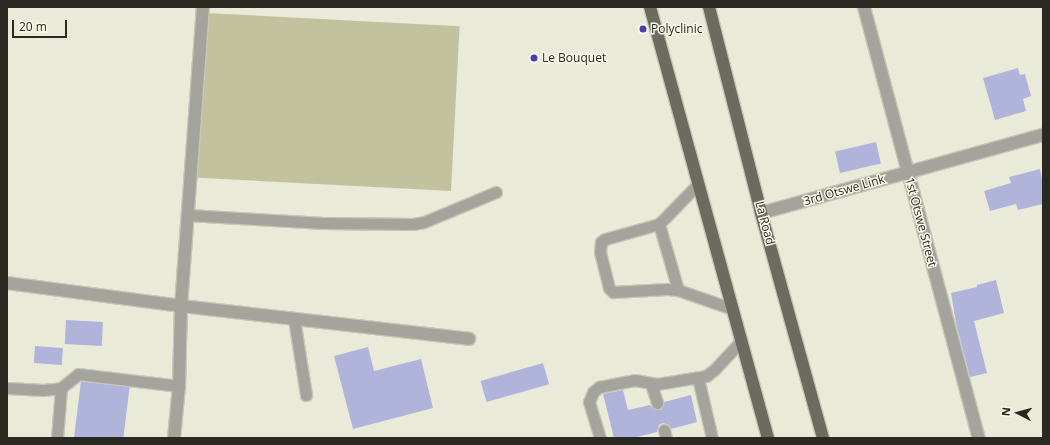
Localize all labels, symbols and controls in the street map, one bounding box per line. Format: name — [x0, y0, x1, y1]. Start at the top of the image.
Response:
scale bar — [14, 12, 69, 38]
text: 20 m — [19, 18, 47, 35]
place label: Polyclinic — [651, 22, 702, 36]
marker: Polyclinic — [638, 24, 648, 34]
place label: Le Bouquet — [542, 51, 606, 65]
marker: Le Bouquet — [529, 53, 539, 63]
street label: 3rd Otswe Link — [802, 172, 886, 208]
street label: 1st Otswe Street — [902, 176, 940, 268]
street label: La Road — [752, 200, 778, 246]
north arrow — [998, 393, 1038, 433]
text: N — [998, 406, 1013, 417]

